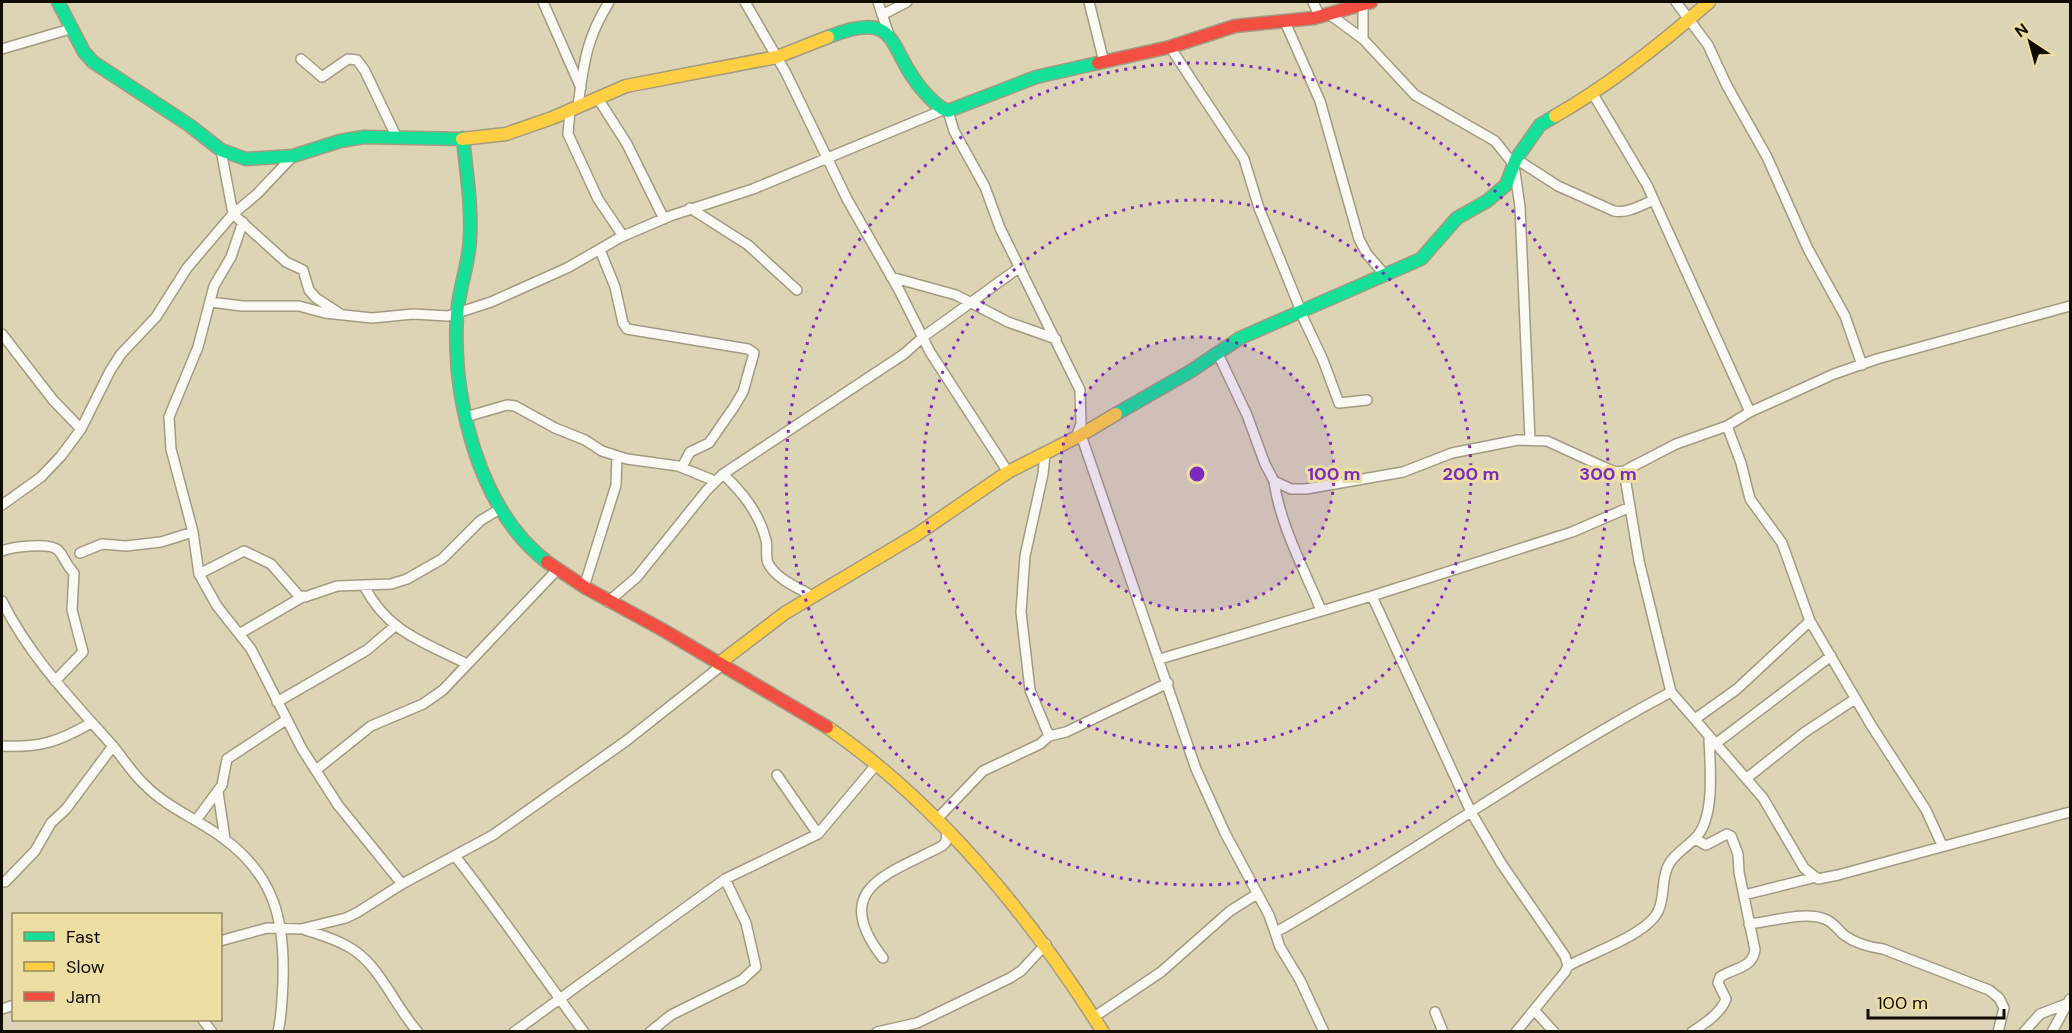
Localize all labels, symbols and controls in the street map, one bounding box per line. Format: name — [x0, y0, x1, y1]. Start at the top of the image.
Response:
north arrow — [2000, 12, 2060, 72]
text: N — [2011, 18, 2032, 42]
text: 100 m — [1307, 462, 1361, 486]
text: 200 m — [1443, 462, 1499, 486]
text: 300 m — [1579, 462, 1637, 486]
centre of rings — [1187, 464, 1207, 484]
legend — [12, 913, 222, 1021]
text: Fast — [66, 925, 101, 949]
text: Slow — [66, 955, 105, 979]
scale bar — [1868, 982, 2004, 1020]
text: Jam — [66, 985, 101, 1009]
text: 100 m — [1877, 991, 1928, 1015]

